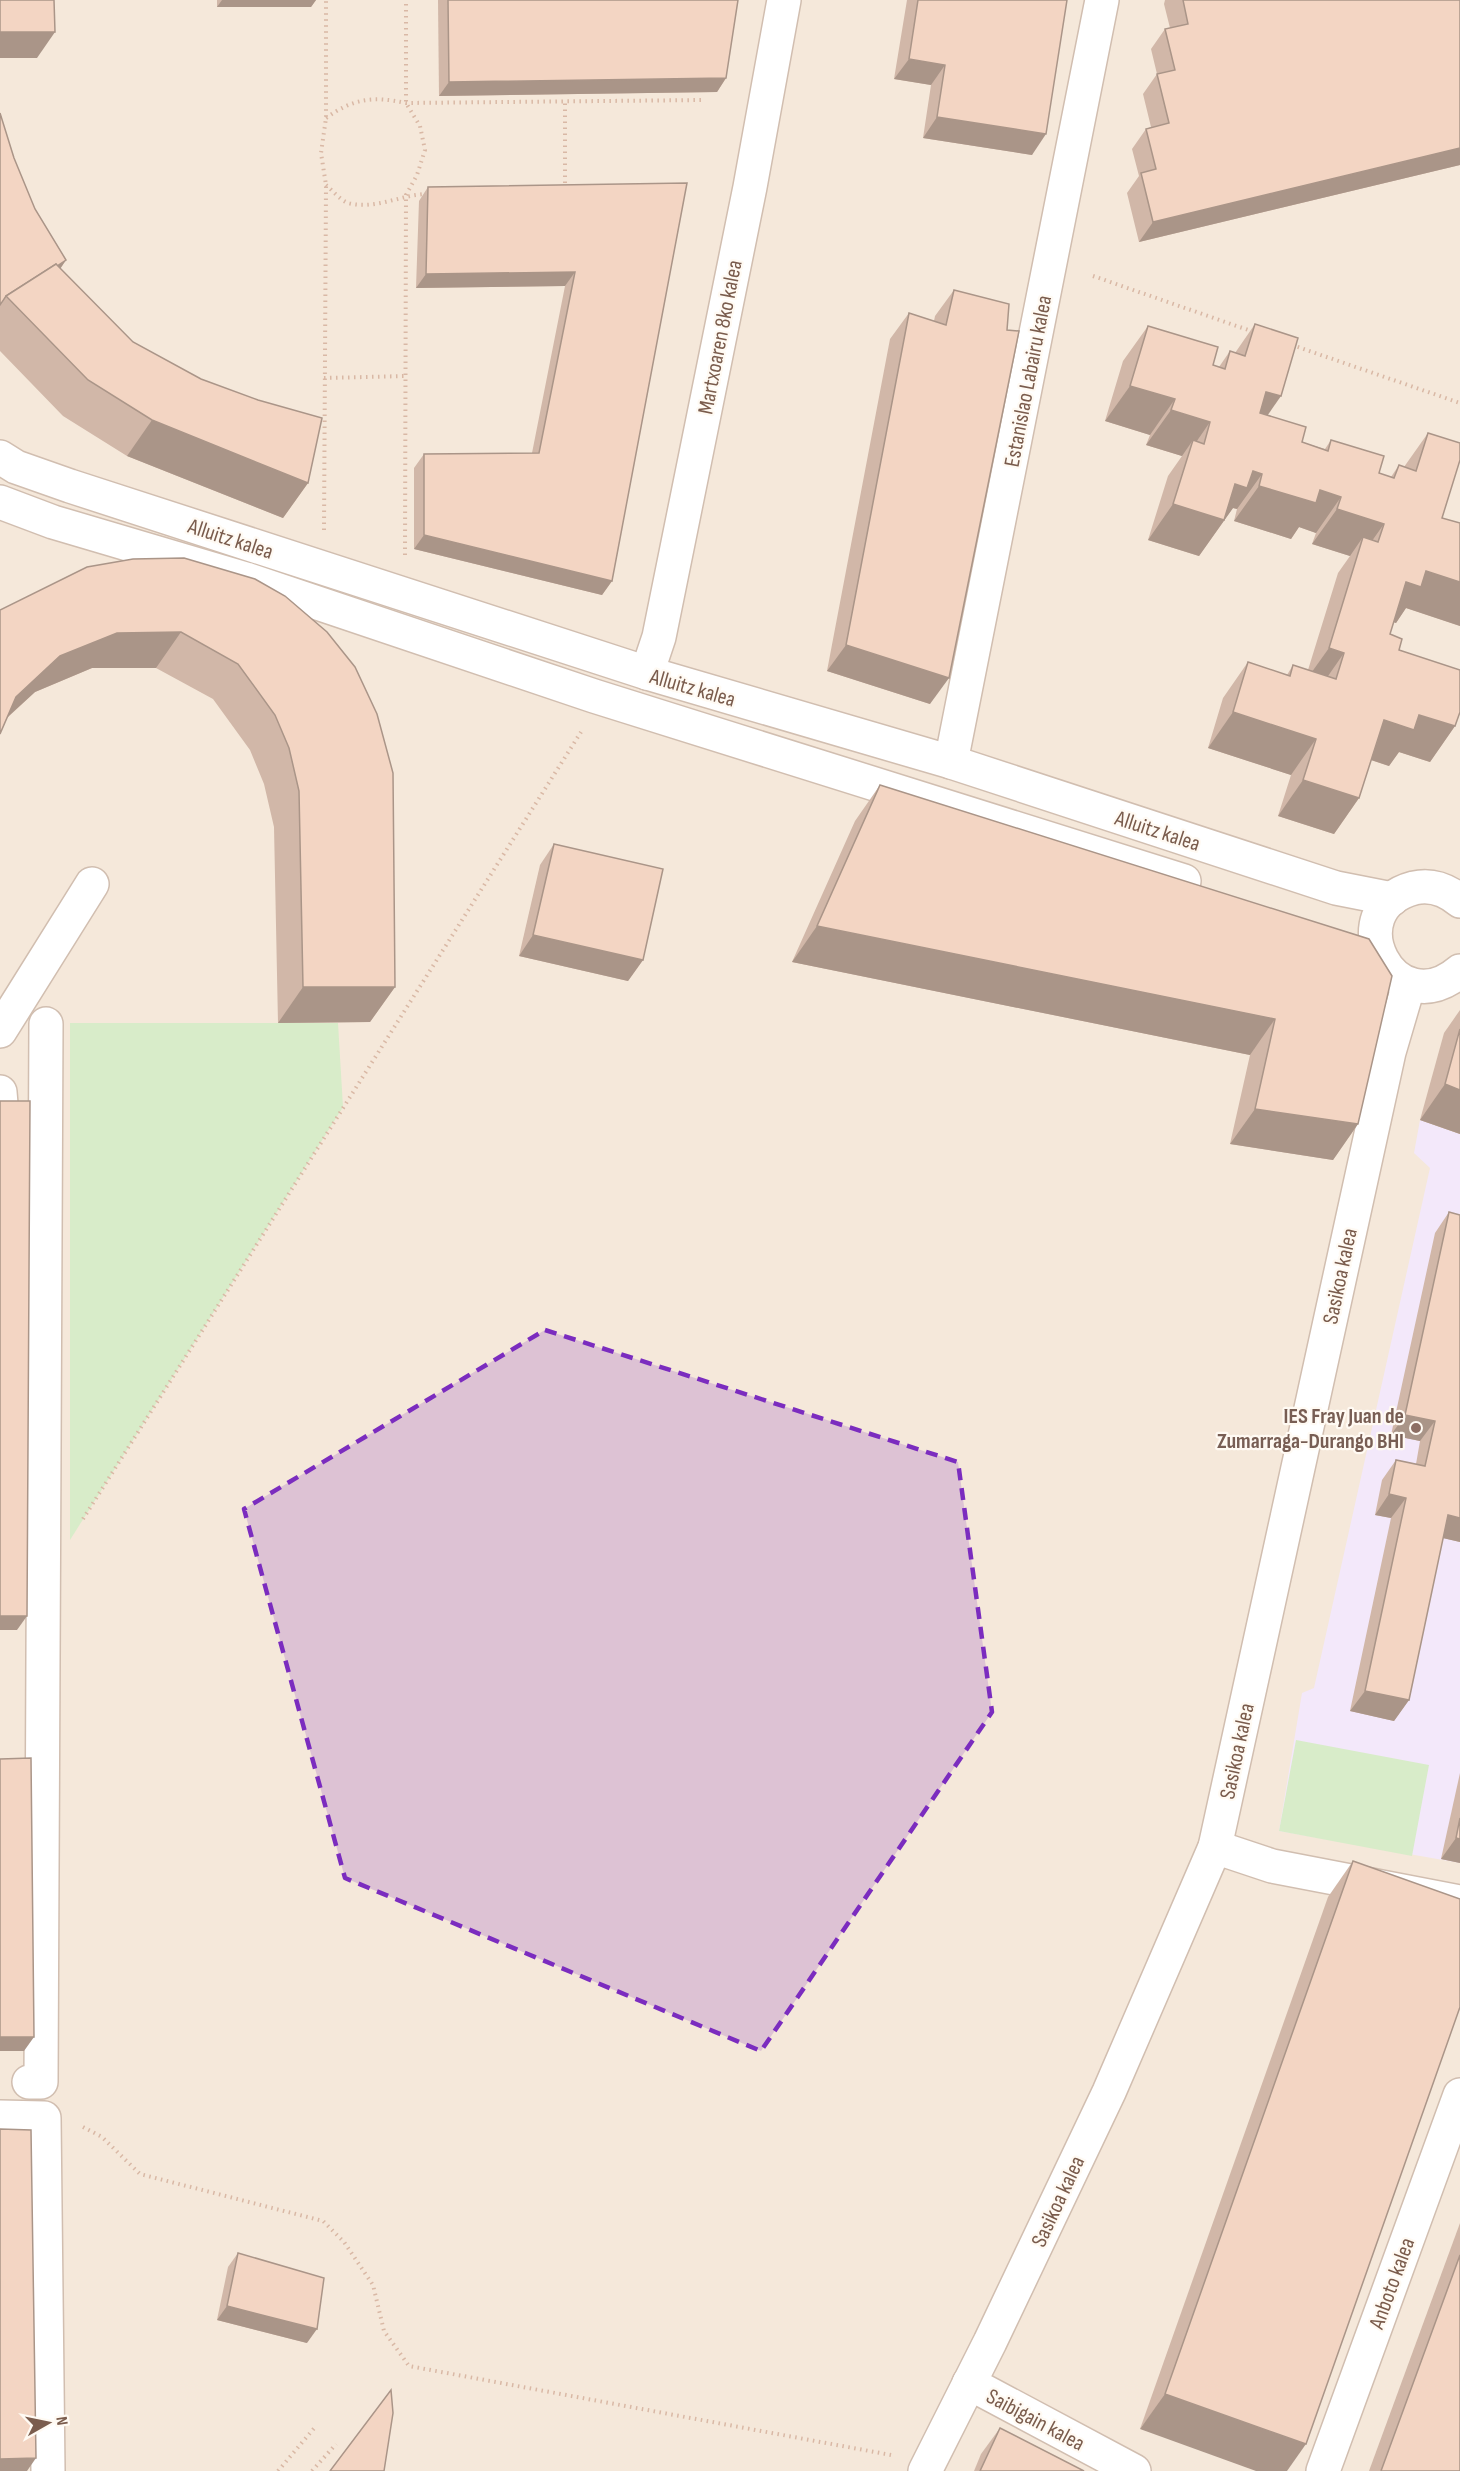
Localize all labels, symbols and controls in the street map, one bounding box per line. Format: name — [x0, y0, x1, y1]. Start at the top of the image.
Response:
street label: Martxoaren 8ko kalea — [692, 258, 749, 417]
street label: Estanislao Labairu kalea — [999, 293, 1058, 469]
street label: Alluitz kalea — [184, 513, 276, 566]
street label: Alluitz kalea — [646, 663, 738, 714]
street label: Alluitz kalea — [1111, 805, 1203, 858]
street label: Sasikoa kalea — [1317, 1226, 1364, 1327]
place label: IES Fray Juan de Zumarraga-Durango BHI — [1217, 1403, 1404, 1455]
marker: IES Fray Juan de Zumarraga-Durango BHI — [1409, 1421, 1423, 1435]
street label: Sasikoa kalea — [1214, 1701, 1261, 1802]
street label: Sasikoa kalea — [1026, 2152, 1091, 2251]
street label: Anboto kalea — [1363, 2234, 1421, 2334]
street label: Saibigain kalea — [982, 2383, 1089, 2457]
north arrow — [18, 2393, 78, 2453]
text: N — [51, 2415, 71, 2427]

